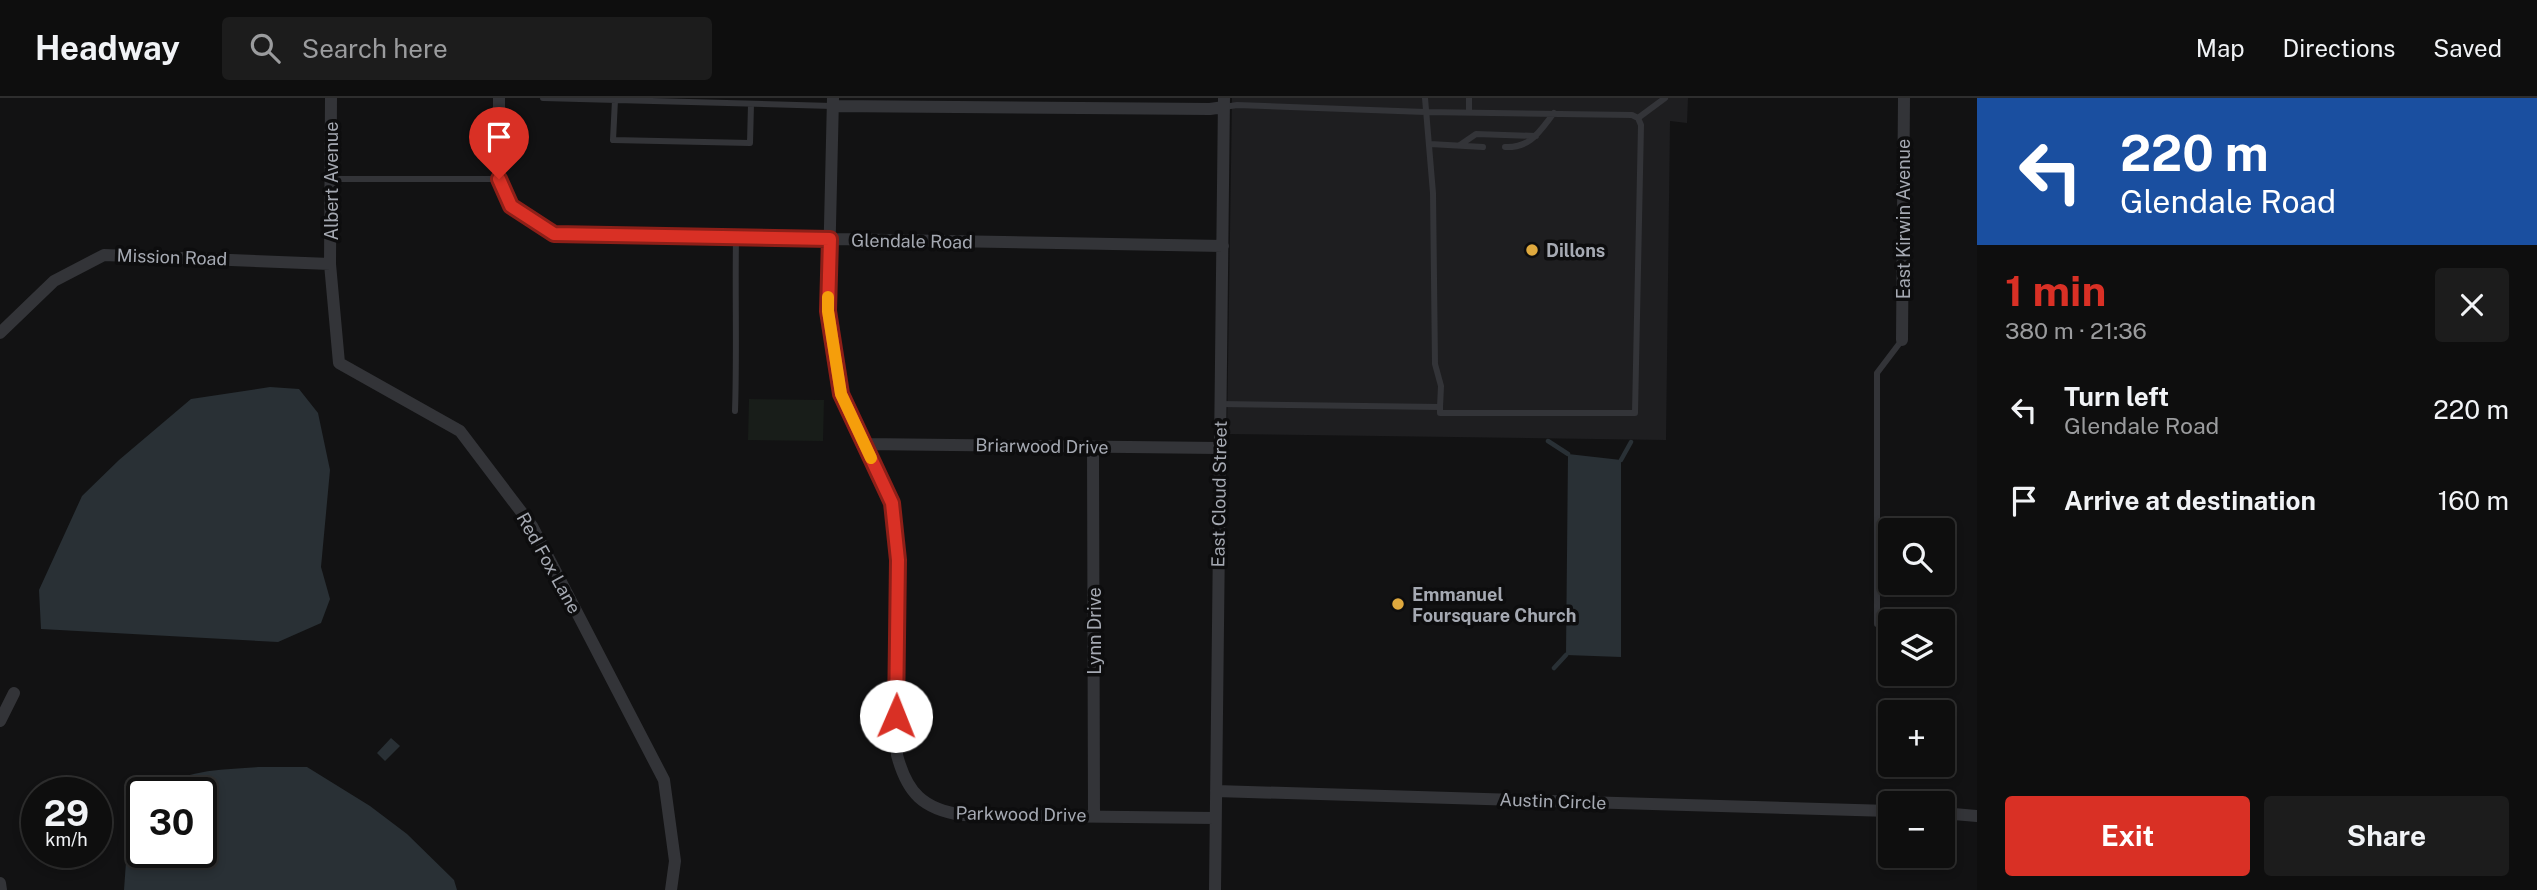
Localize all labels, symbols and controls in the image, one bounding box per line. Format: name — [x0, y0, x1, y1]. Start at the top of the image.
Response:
search box — [222, 17, 712, 80]
text: Headway — [35, 29, 180, 67]
icon: search — [246, 29, 284, 67]
text: Search here — [302, 33, 448, 64]
text: Map — [2196, 34, 2245, 62]
text: Directions — [2283, 34, 2395, 62]
text: Saved — [2433, 34, 2502, 62]
pin — [469, 107, 529, 179]
icon: arrive — [480, 118, 518, 156]
street label: Albert Avenue — [321, 121, 342, 241]
text: 220 m — [2120, 124, 2269, 182]
icon: left — [2005, 126, 2096, 217]
street label: East Kirwin Avenue — [1893, 139, 1914, 299]
text: Glendale Road — [2120, 183, 2336, 220]
street label: Glendale Road — [851, 229, 973, 253]
place label: Dillons — [1546, 240, 1605, 261]
marker: Dillons — [1524, 242, 1540, 258]
street label: Mission Road — [116, 245, 228, 269]
text: 1 min — [2005, 266, 2106, 315]
button: close — [2435, 268, 2509, 342]
text: 380 m · 21:36 — [2005, 317, 2147, 344]
text: Turn left — [2064, 381, 2169, 412]
icon: left — [2005, 391, 2043, 429]
text: 220 m — [2433, 394, 2509, 425]
text: Glendale Road — [2064, 412, 2219, 439]
street label: East Cloud Street — [1207, 420, 1231, 568]
street label: Briarwood Drive — [975, 434, 1109, 458]
icon: arrive — [2005, 482, 2043, 520]
text: Arrive at destination — [2064, 485, 2316, 516]
text: 160 m — [2438, 485, 2509, 516]
street label: Red Fox Lane — [513, 509, 585, 617]
map controls — [1878, 518, 1955, 868]
button: search — [1878, 518, 1955, 595]
place label: Emmanuel Foursquare Church — [1412, 584, 1576, 626]
street label: Lynn Drive — [1084, 587, 1105, 675]
marker: Emmanuel Foursquare Church — [1390, 596, 1406, 612]
button: layers — [1878, 609, 1955, 686]
position arrow — [859, 679, 933, 753]
button: + — [1878, 700, 1955, 777]
speed limit sign: 30 — [126, 777, 217, 868]
street label: Austin Circle — [1499, 789, 1607, 813]
button: − — [1878, 791, 1955, 868]
text: 29 — [44, 793, 89, 834]
button: Exit — [2005, 796, 2250, 876]
button: Share — [2264, 796, 2509, 876]
street label: Parkwood Drive — [955, 802, 1087, 826]
text: km/h — [45, 829, 88, 850]

